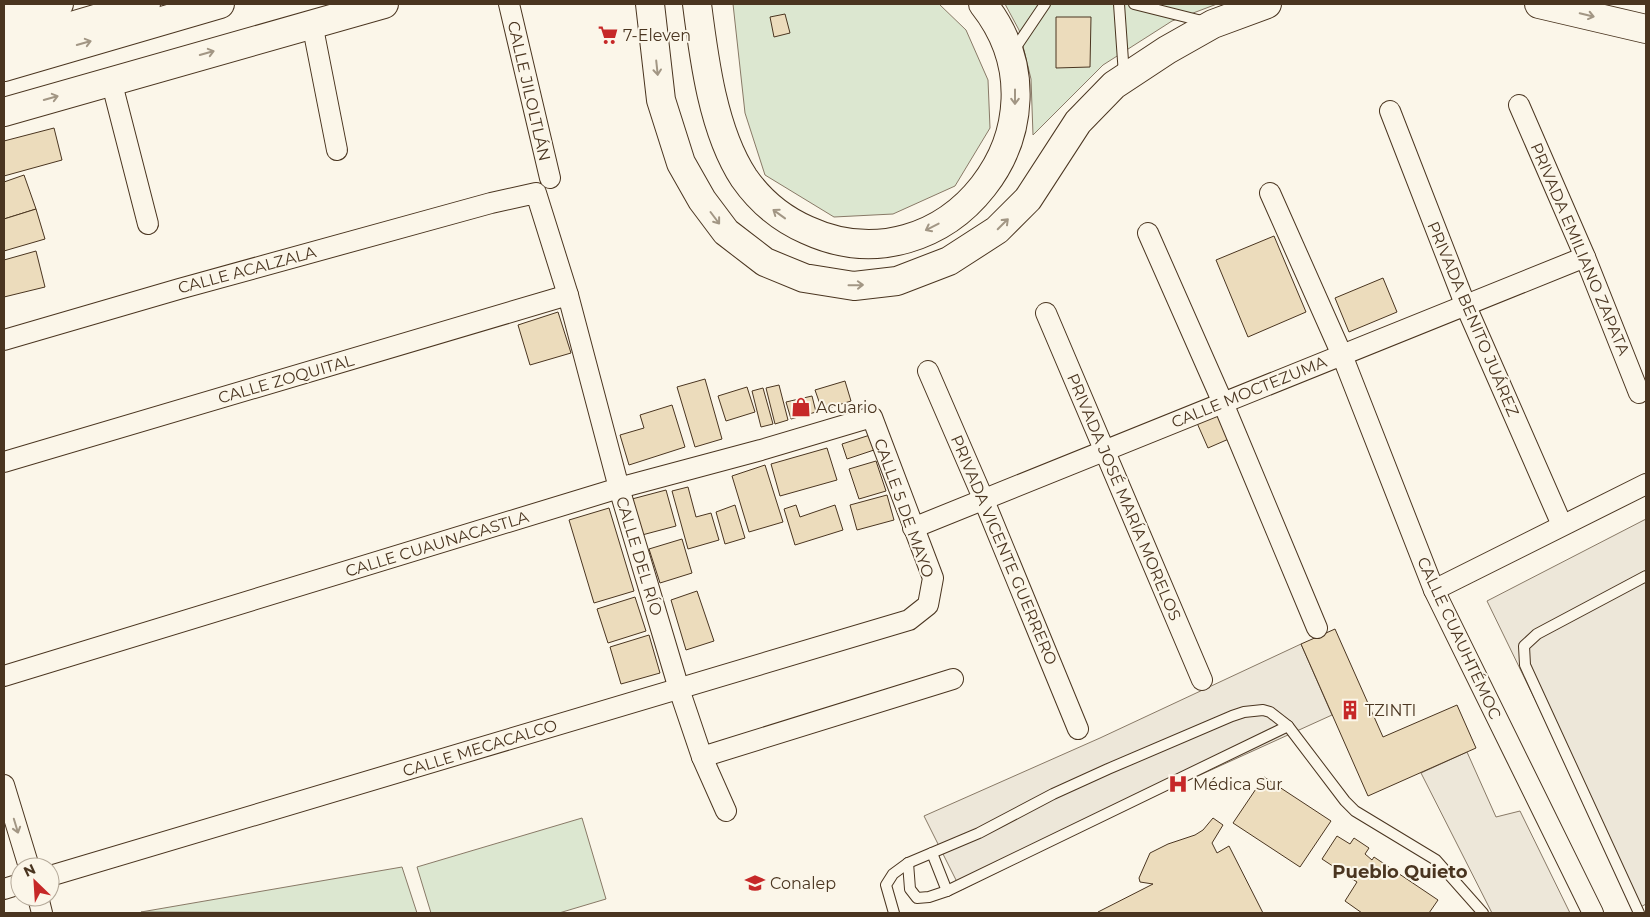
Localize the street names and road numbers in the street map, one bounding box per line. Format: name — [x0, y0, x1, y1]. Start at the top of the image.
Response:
street label: CALLE JILOLTLÁN — [504, 19, 554, 163]
street label: PRIVADA EMILIANO ZAPATA — [1526, 140, 1634, 359]
street label: PRIVADA BENITO JUÁREZ — [1423, 219, 1523, 419]
street label: CALLE ACALZALA — [176, 242, 319, 298]
street label: CALLE ZOQUITAL — [216, 350, 357, 407]
street label: CALLE MOCTEZUMA — [1169, 352, 1330, 432]
street label: PRIVADA JOSÉ MARÍA MORELOS — [1063, 371, 1185, 624]
street label: PRIVADA VICENTE GUERRERO — [947, 432, 1061, 668]
street label: CALLE 5 DE MAYO — [870, 436, 938, 580]
street label: CALLE DEL RÍO — [612, 494, 666, 618]
street label: CALLE CUAUNACASTLA — [343, 507, 531, 581]
street label: CALLE CUAUHTÉMOC — [1413, 554, 1505, 722]
street label: CALLE MECACALCO — [400, 715, 560, 781]

